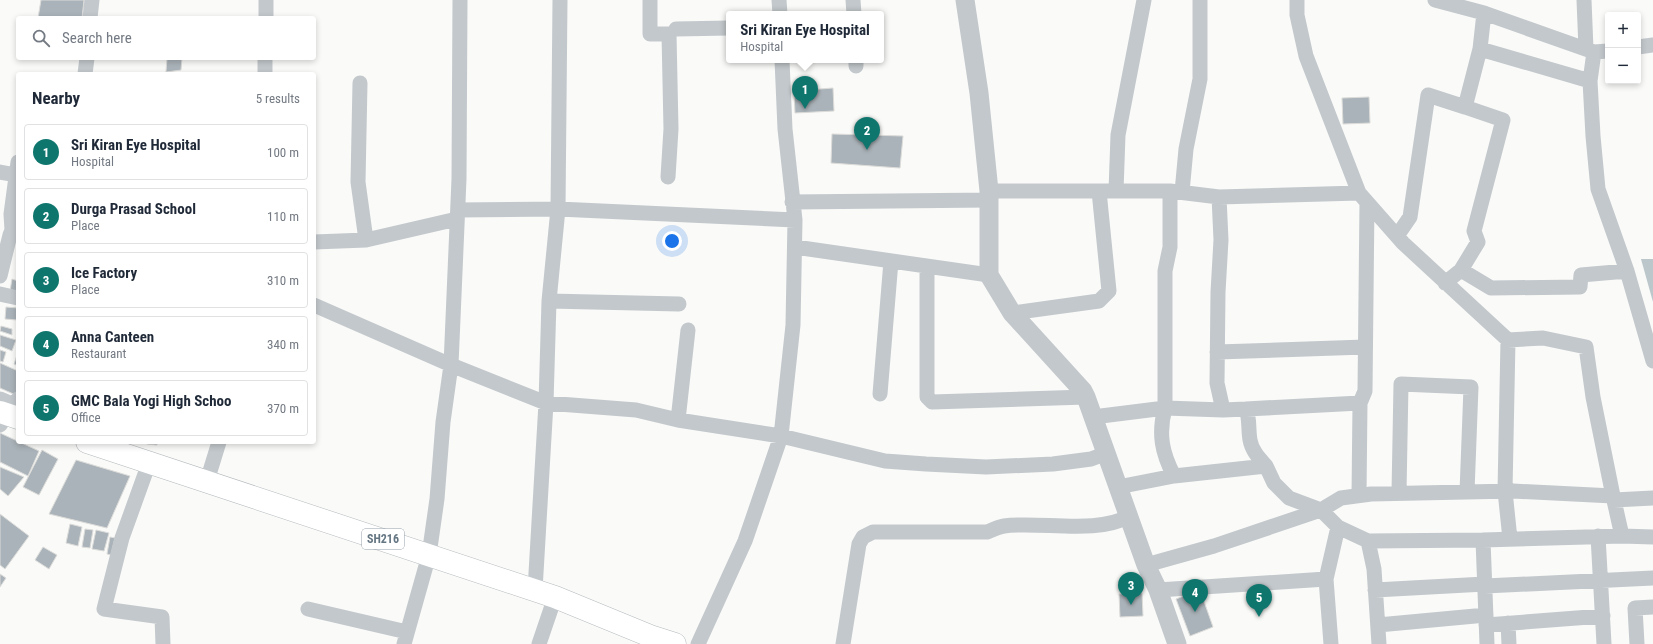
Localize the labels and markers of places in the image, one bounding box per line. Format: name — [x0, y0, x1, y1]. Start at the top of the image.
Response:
pin: 1 — [792, 76, 818, 109]
pin: 2 — [854, 117, 880, 150]
pin: 3 — [1118, 572, 1144, 605]
pin: 4 — [1182, 579, 1208, 612]
pin: 5 — [1246, 584, 1272, 617]

